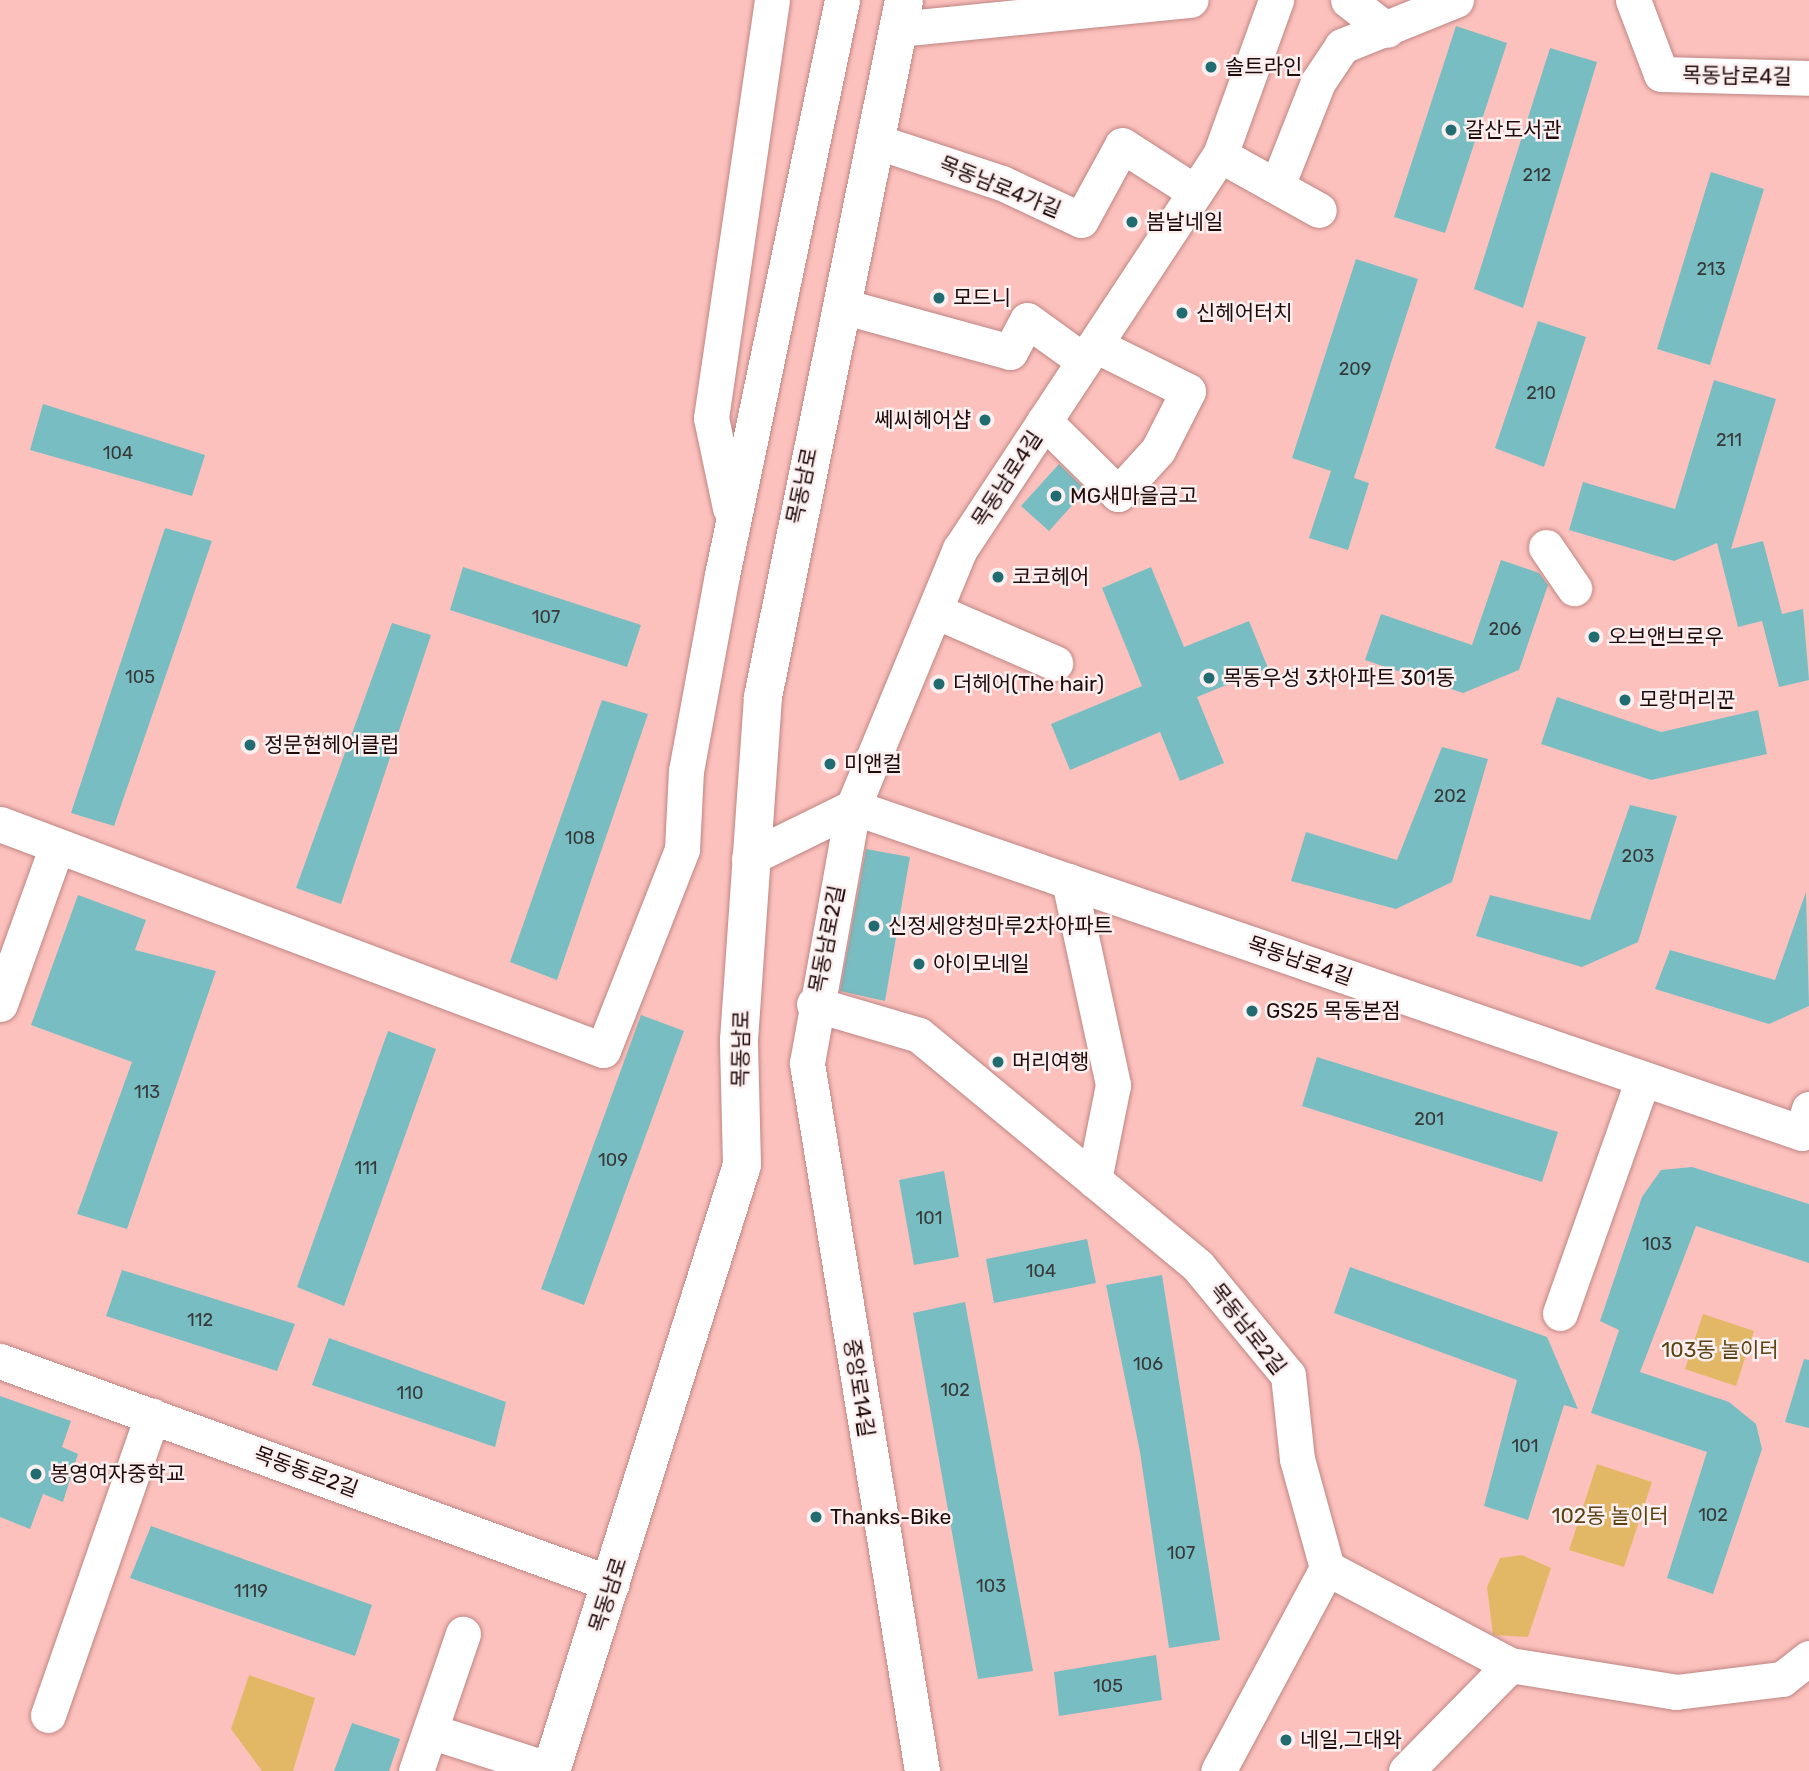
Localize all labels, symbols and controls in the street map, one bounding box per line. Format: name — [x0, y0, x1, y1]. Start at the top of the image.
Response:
place label: 솔트라인 — [1225, 54, 1302, 80]
marker: 솔트라인 — [1203, 59, 1219, 75]
street label: 목동남로4길 — [1682, 62, 1792, 90]
place label: 갈산도서관 — [1465, 117, 1562, 143]
marker: 갈산도서관 — [1443, 122, 1459, 138]
street label: 목동남로4가길 — [935, 151, 1065, 223]
house number: 212 — [1523, 164, 1551, 186]
place label: 봄날네일 — [1146, 209, 1223, 235]
marker: 봄날네일 — [1124, 214, 1140, 230]
house number: 213 — [1696, 258, 1726, 280]
place label: 모드니 — [953, 285, 1011, 311]
marker: 모드니 — [931, 290, 947, 306]
place label: 신헤어터치 — [1196, 300, 1293, 326]
marker: 신헤어터치 — [1174, 305, 1190, 321]
house number: 209 — [1339, 358, 1371, 380]
house number: 210 — [1526, 382, 1556, 404]
place label: 쎄씨헤어샵 — [874, 407, 971, 433]
marker: 쎄씨헤어샵 — [977, 412, 993, 428]
street label: 목동남로4길 — [967, 426, 1047, 532]
house number: 211 — [1716, 429, 1742, 451]
house number: 104 — [103, 442, 133, 464]
street label: 목동남로 — [782, 446, 822, 526]
place label: MG새마을금고 — [1070, 483, 1198, 509]
marker: MG새마을금고 — [1048, 488, 1064, 504]
place label: 코코헤어 — [1012, 564, 1089, 590]
marker: 코코헤어 — [990, 569, 1006, 585]
house number: 107 — [532, 606, 560, 628]
house number: 206 — [1489, 618, 1521, 640]
place label: 오브앤브로우 — [1608, 624, 1724, 650]
marker: 오브앤브로우 — [1586, 629, 1602, 645]
place label: 목동우성 3차아파트 301동 — [1223, 665, 1455, 691]
house number: 105 — [125, 666, 155, 688]
marker: 목동우성 3차아파트 301동 — [1201, 670, 1217, 686]
place label: 더헤어(The hair) — [953, 671, 1103, 697]
marker: 더헤어(The hair) — [931, 676, 947, 692]
place label: 모랑머리꾼 — [1639, 687, 1736, 713]
marker: 모랑머리꾼 — [1617, 692, 1633, 708]
place label: 정문현헤어클럽 — [264, 732, 399, 758]
marker: 정문현헤어클럽 — [242, 737, 258, 753]
place label: 미앤컬 — [844, 751, 902, 777]
marker: 미앤컬 — [822, 756, 838, 772]
house number: 202 — [1434, 785, 1466, 807]
house number: 108 — [565, 827, 595, 849]
house number: 203 — [1622, 845, 1654, 867]
street label: 목동남로2길 — [804, 883, 850, 995]
place label: 신정세양청마루2차아파트 — [888, 913, 1113, 939]
marker: 신정세양청마루2차아파트 — [866, 918, 882, 934]
street label: 목동남로4길 — [1244, 931, 1356, 991]
place label: 아이모네일 — [933, 951, 1030, 977]
marker: 아이모네일 — [911, 956, 927, 972]
place label: GS25 목동본점 — [1266, 998, 1401, 1024]
marker: GS25 목동본점 — [1244, 1003, 1260, 1019]
street label: 목동남로 — [728, 1010, 754, 1088]
place label: 머리여행 — [1012, 1049, 1089, 1075]
marker: 머리여행 — [990, 1054, 1006, 1070]
house number: 113 — [134, 1081, 160, 1103]
house number: 201 — [1414, 1108, 1444, 1130]
house number: 109 — [598, 1149, 628, 1171]
house number: 111 — [354, 1157, 378, 1179]
house number: 101 — [916, 1207, 942, 1229]
house number: 103 — [1642, 1233, 1672, 1255]
house number: 104 — [1026, 1260, 1056, 1282]
street label: 목동남로2길 — [1205, 1278, 1291, 1380]
house number: 112 — [187, 1309, 213, 1331]
street label: 중앙로14길 — [839, 1337, 879, 1439]
park label: 103동 놀이터 — [1661, 1337, 1779, 1363]
house number: 106 — [1133, 1353, 1163, 1375]
house number: 102 — [940, 1379, 970, 1401]
house number: 110 — [397, 1382, 423, 1404]
house number: 101 — [1512, 1435, 1538, 1457]
street label: 목동동로2길 — [251, 1442, 361, 1502]
place label: 봉영여자중학교 — [50, 1461, 185, 1487]
marker: 봉영여자중학교 — [28, 1466, 44, 1482]
park label: 102동 놀이터 — [1551, 1503, 1669, 1529]
place label: Thanks-Bike — [830, 1504, 951, 1530]
house number: 102 — [1698, 1504, 1728, 1526]
marker: Thanks-Bike — [808, 1509, 824, 1525]
house number: 107 — [1167, 1542, 1195, 1564]
street label: 목동남로 — [584, 1554, 632, 1636]
house number: 103 — [976, 1575, 1006, 1597]
house number: 1119 — [234, 1580, 268, 1602]
house number: 105 — [1093, 1675, 1123, 1697]
place label: 네일,그대와 — [1300, 1727, 1402, 1753]
marker: 네일,그대와 — [1278, 1732, 1294, 1748]

